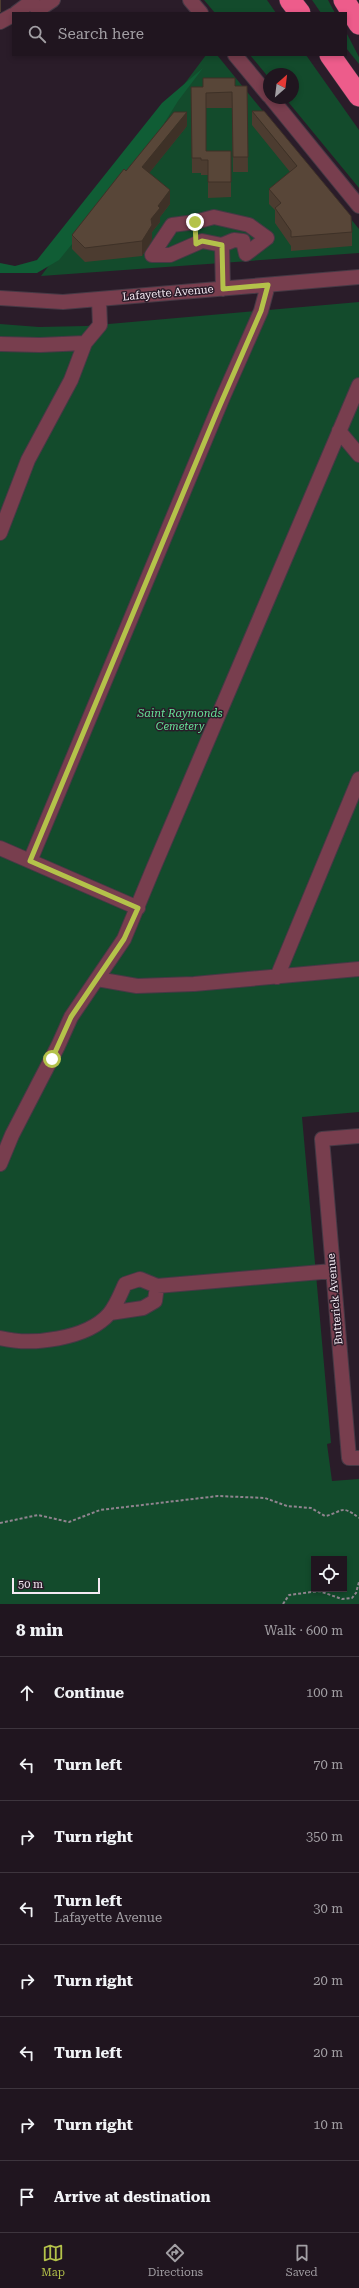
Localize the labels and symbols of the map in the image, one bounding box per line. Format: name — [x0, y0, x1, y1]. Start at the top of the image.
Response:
north arrow — [263, 68, 299, 104]
route end — [186, 213, 204, 231]
street label: Lafayette Avenue — [122, 283, 214, 303]
park label: Saint Raymonds Cemetery — [136, 707, 223, 733]
route start — [43, 1050, 61, 1068]
street label: Butterick Avenue — [325, 1253, 345, 1345]
scale bar — [12, 1576, 100, 1595]

